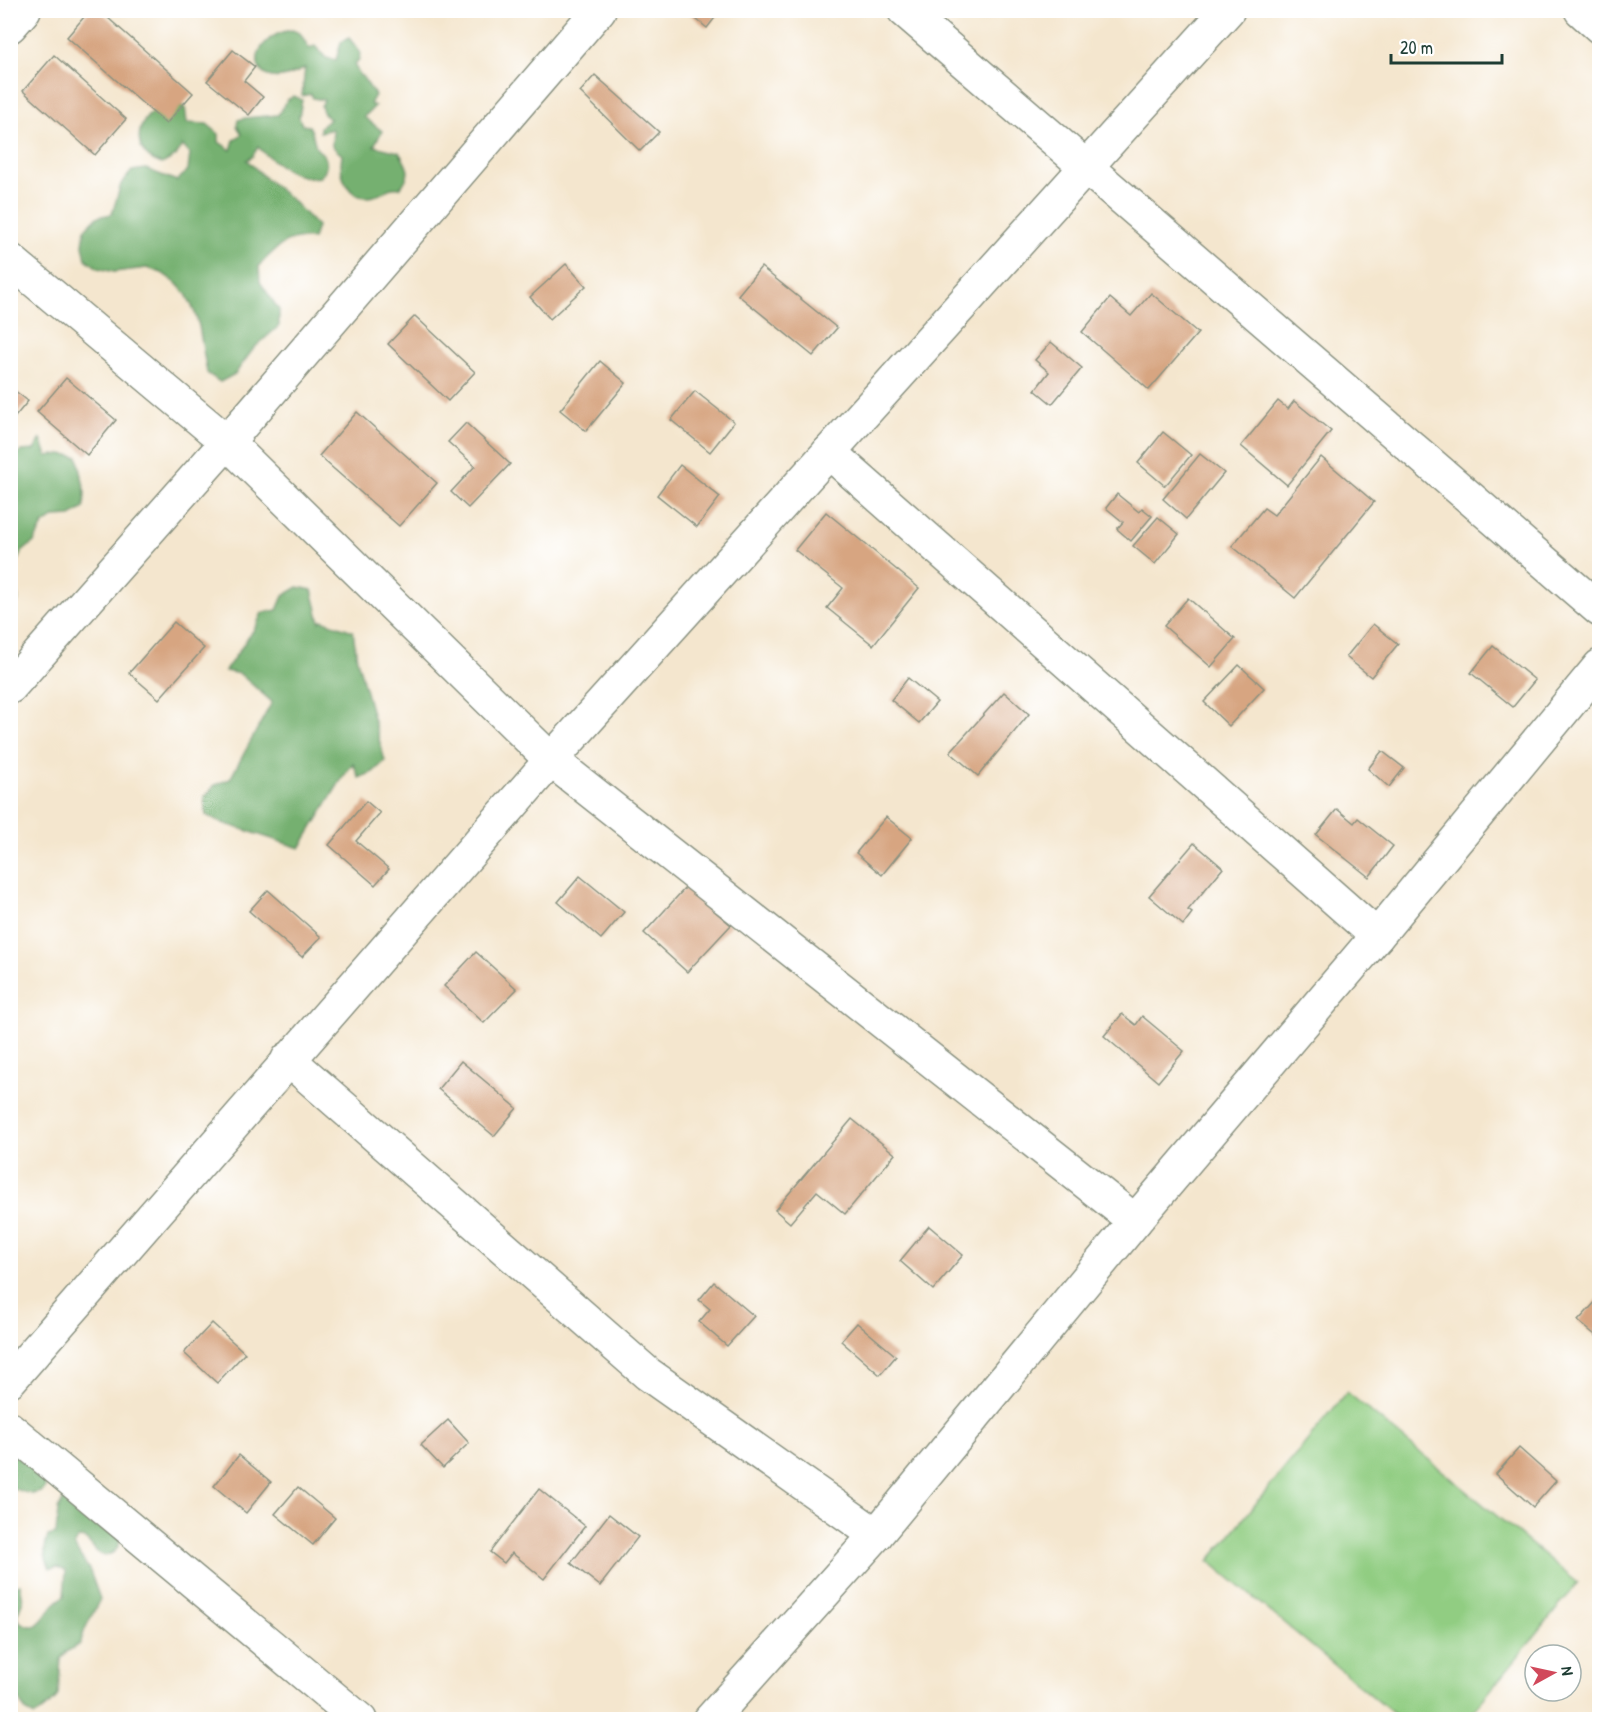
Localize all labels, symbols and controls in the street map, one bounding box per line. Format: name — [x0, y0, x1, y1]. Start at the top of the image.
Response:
scale bar — [1391, 27, 1502, 65]
text: 20 m — [1400, 35, 1433, 60]
north arrow — [1523, 1643, 1583, 1703]
text: N — [1556, 1665, 1579, 1677]

